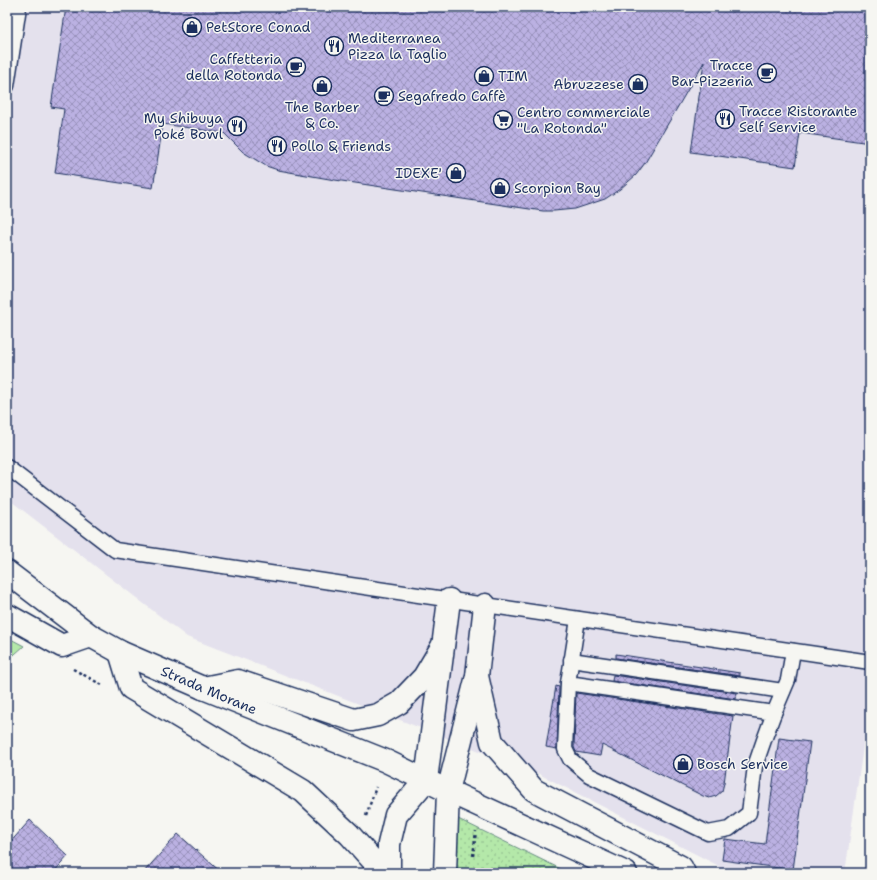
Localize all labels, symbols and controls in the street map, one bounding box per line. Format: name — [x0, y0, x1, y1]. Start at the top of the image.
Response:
shop icon: PetStore Conad — [181, 16, 203, 38]
place label: PetStore Conad — [206, 18, 311, 36]
place label: Mediterranea Pizza la Taglio — [348, 29, 447, 63]
restaurant icon: Mediterranea Pizza la Taglio — [323, 35, 345, 57]
place label: Caffetteria della Rotonda — [186, 50, 282, 84]
cafe icon: Caffetteria della Rotonda — [285, 56, 307, 78]
place label: Tracce Bar-Pizzeria — [671, 56, 753, 90]
cafe icon: Tracce Bar-Pizzeria — [756, 62, 778, 84]
shop icon: TIM — [473, 65, 495, 87]
place label: TIM — [498, 67, 528, 85]
shop icon: Abruzzese — [627, 73, 649, 95]
shop icon: The Barber & Co. — [311, 75, 333, 97]
place label: Abruzzese — [553, 75, 624, 93]
cafe icon: Segafredo Caffè — [373, 85, 395, 107]
place label: Segafredo Caffè — [398, 87, 506, 105]
place label: The Barber & Co. — [285, 98, 360, 132]
place label: Tracce Ristorante Self Service — [739, 102, 858, 136]
place label: Centro commerciale "La Rotonda" — [517, 103, 651, 137]
restaurant icon: Tracce Ristorante Self Service — [714, 108, 736, 130]
place label: My Shibuya Poké Bowl — [144, 109, 224, 143]
supermarket icon: Centro commerciale "La Rotonda" — [492, 109, 514, 131]
restaurant icon: My Shibuya Poké Bowl — [226, 115, 248, 137]
restaurant icon: Pollo & Friends — [266, 135, 288, 157]
place label: Pollo & Friends — [291, 137, 391, 155]
shop icon: IDEXE' — [445, 162, 467, 184]
place label: IDEXE' — [395, 164, 442, 182]
shop icon: Scorpion Bay — [489, 177, 511, 199]
place label: Scorpion Bay — [514, 179, 601, 197]
street label: Strada Morane — [158, 662, 260, 718]
shop icon: Bosch Service — [672, 753, 694, 775]
place label: Bosch Service — [697, 755, 788, 773]

